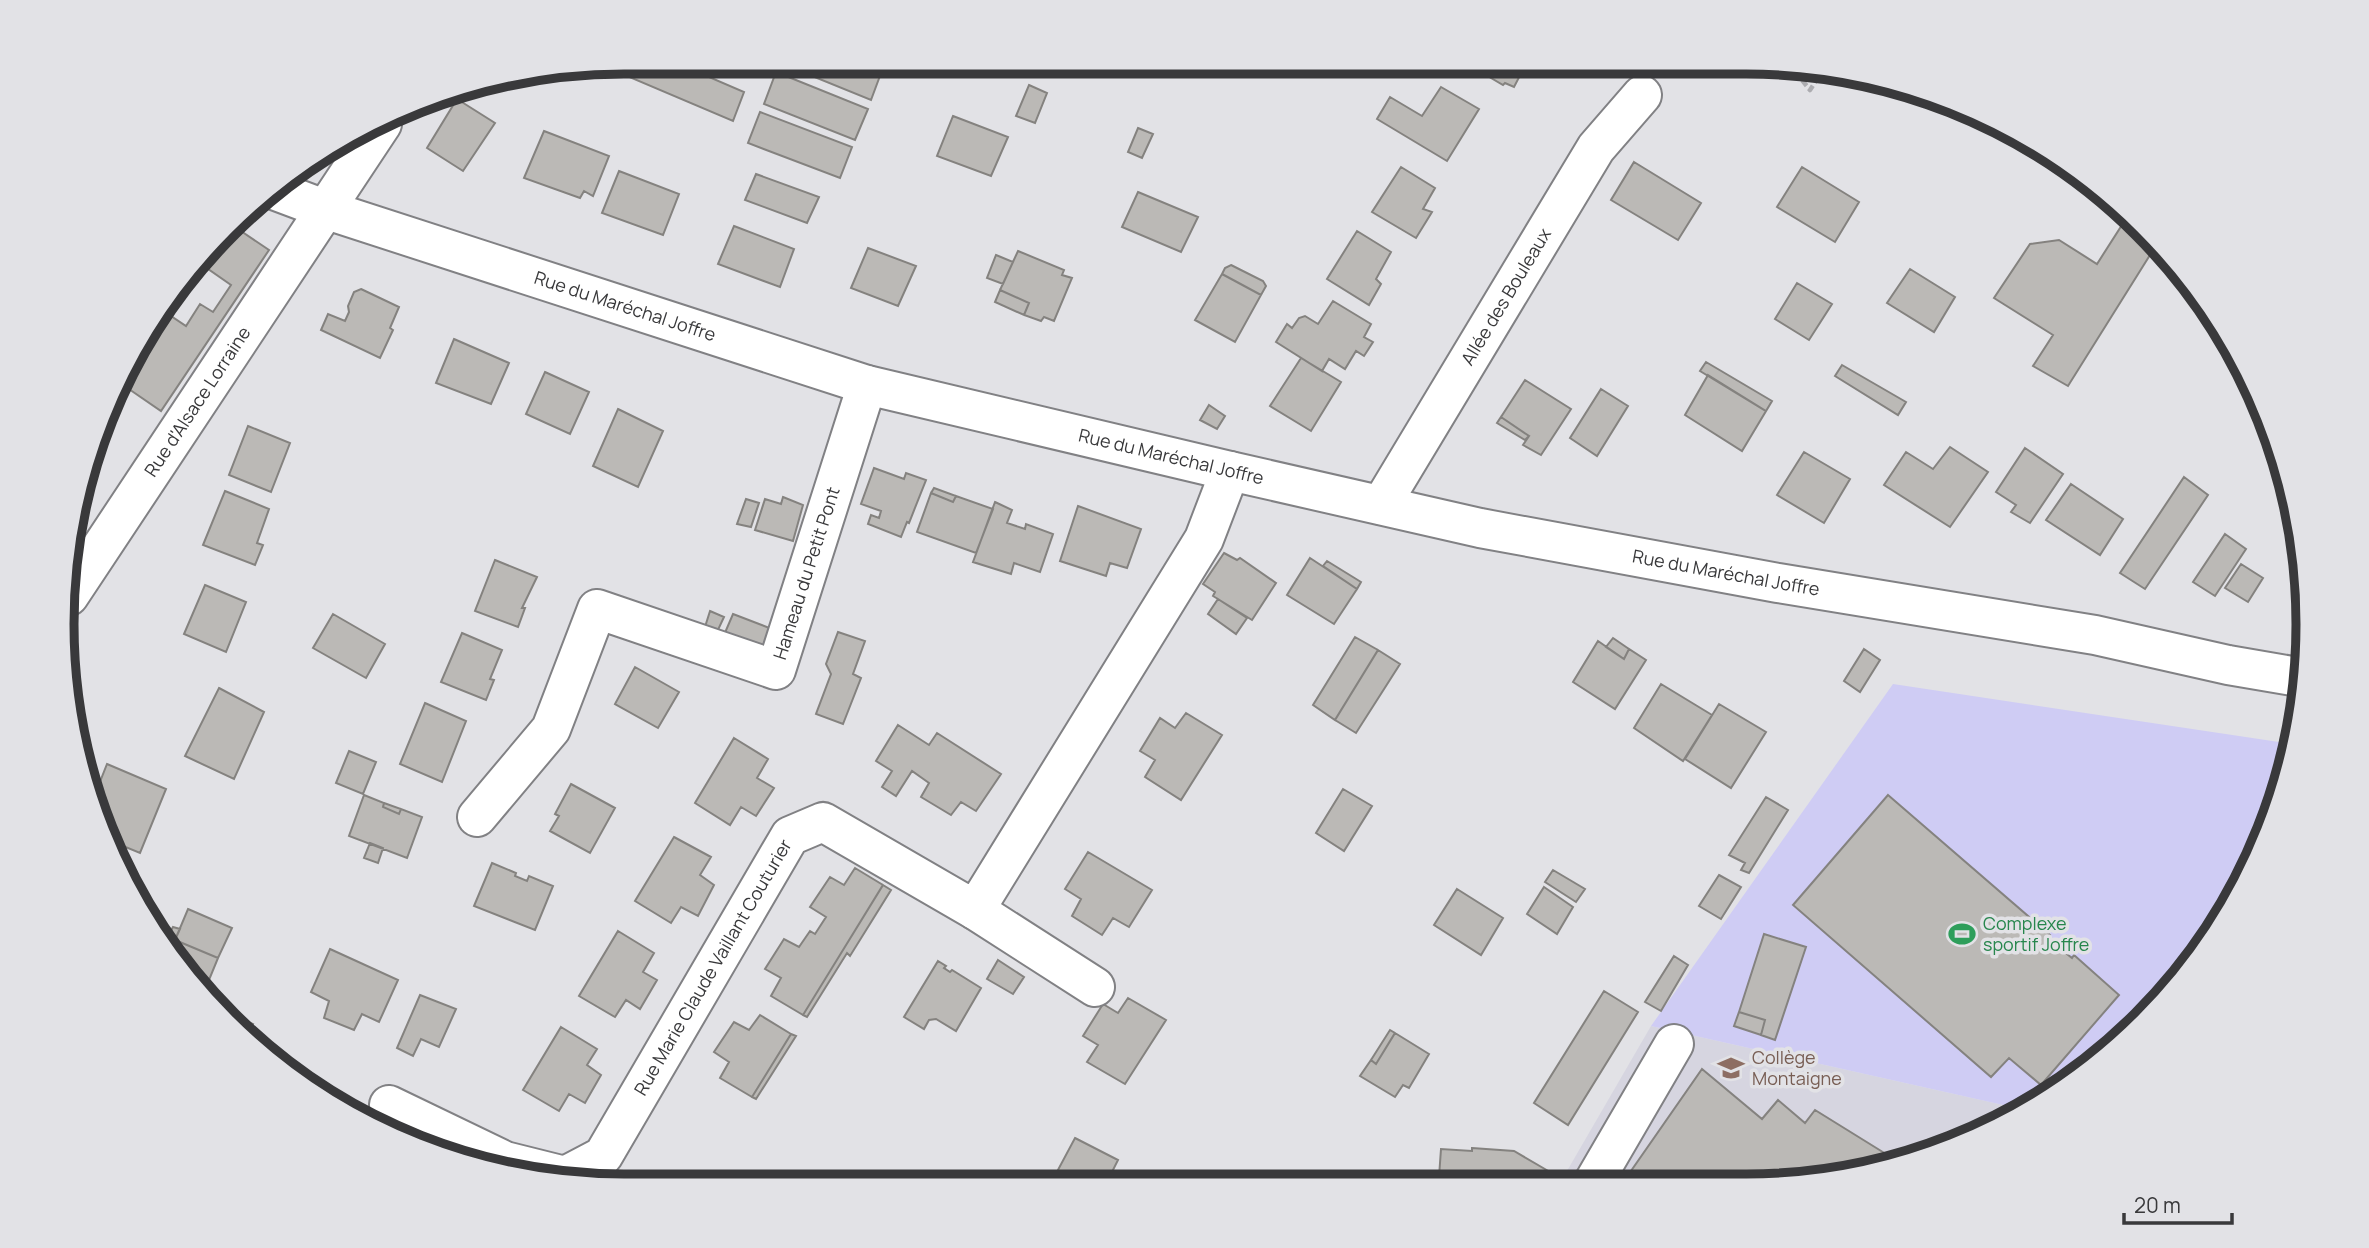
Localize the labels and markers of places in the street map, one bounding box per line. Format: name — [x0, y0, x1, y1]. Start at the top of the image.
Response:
place label: Complexe sportif Joffre — [1983, 911, 2089, 956]
sports icon: Complexe sportif Joffre — [1947, 919, 1977, 949]
place label: Collège Montaigne — [1752, 1045, 1842, 1090]
school or university icon: Collège Montaigne — [1716, 1053, 1746, 1083]

